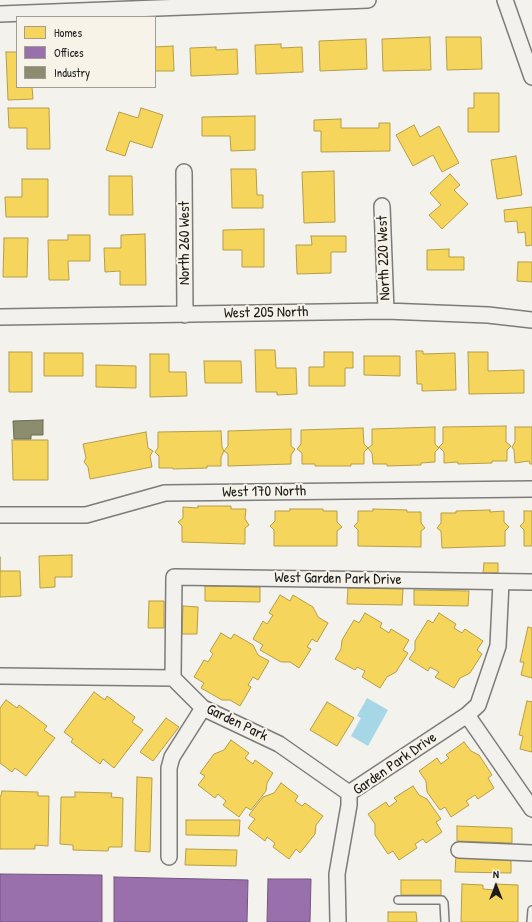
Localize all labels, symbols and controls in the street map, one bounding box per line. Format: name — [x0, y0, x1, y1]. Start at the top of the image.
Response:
legend — [16, 16, 156, 88]
text: Homes — [54, 24, 82, 41]
text: Offices — [54, 44, 84, 61]
text: Industry — [54, 64, 90, 81]
street label: North 260 West — [176, 201, 194, 285]
street label: North 220 West — [374, 215, 394, 301]
street label: West 205 North — [224, 303, 308, 323]
street label: West 170 North — [222, 482, 306, 502]
street label: West Garden Park Drive — [274, 569, 402, 589]
street label: Garden Park — [203, 700, 271, 746]
street label: Garden Park Drive — [350, 729, 440, 799]
north arrow — [476, 866, 516, 906]
text: N — [493, 867, 499, 881]

